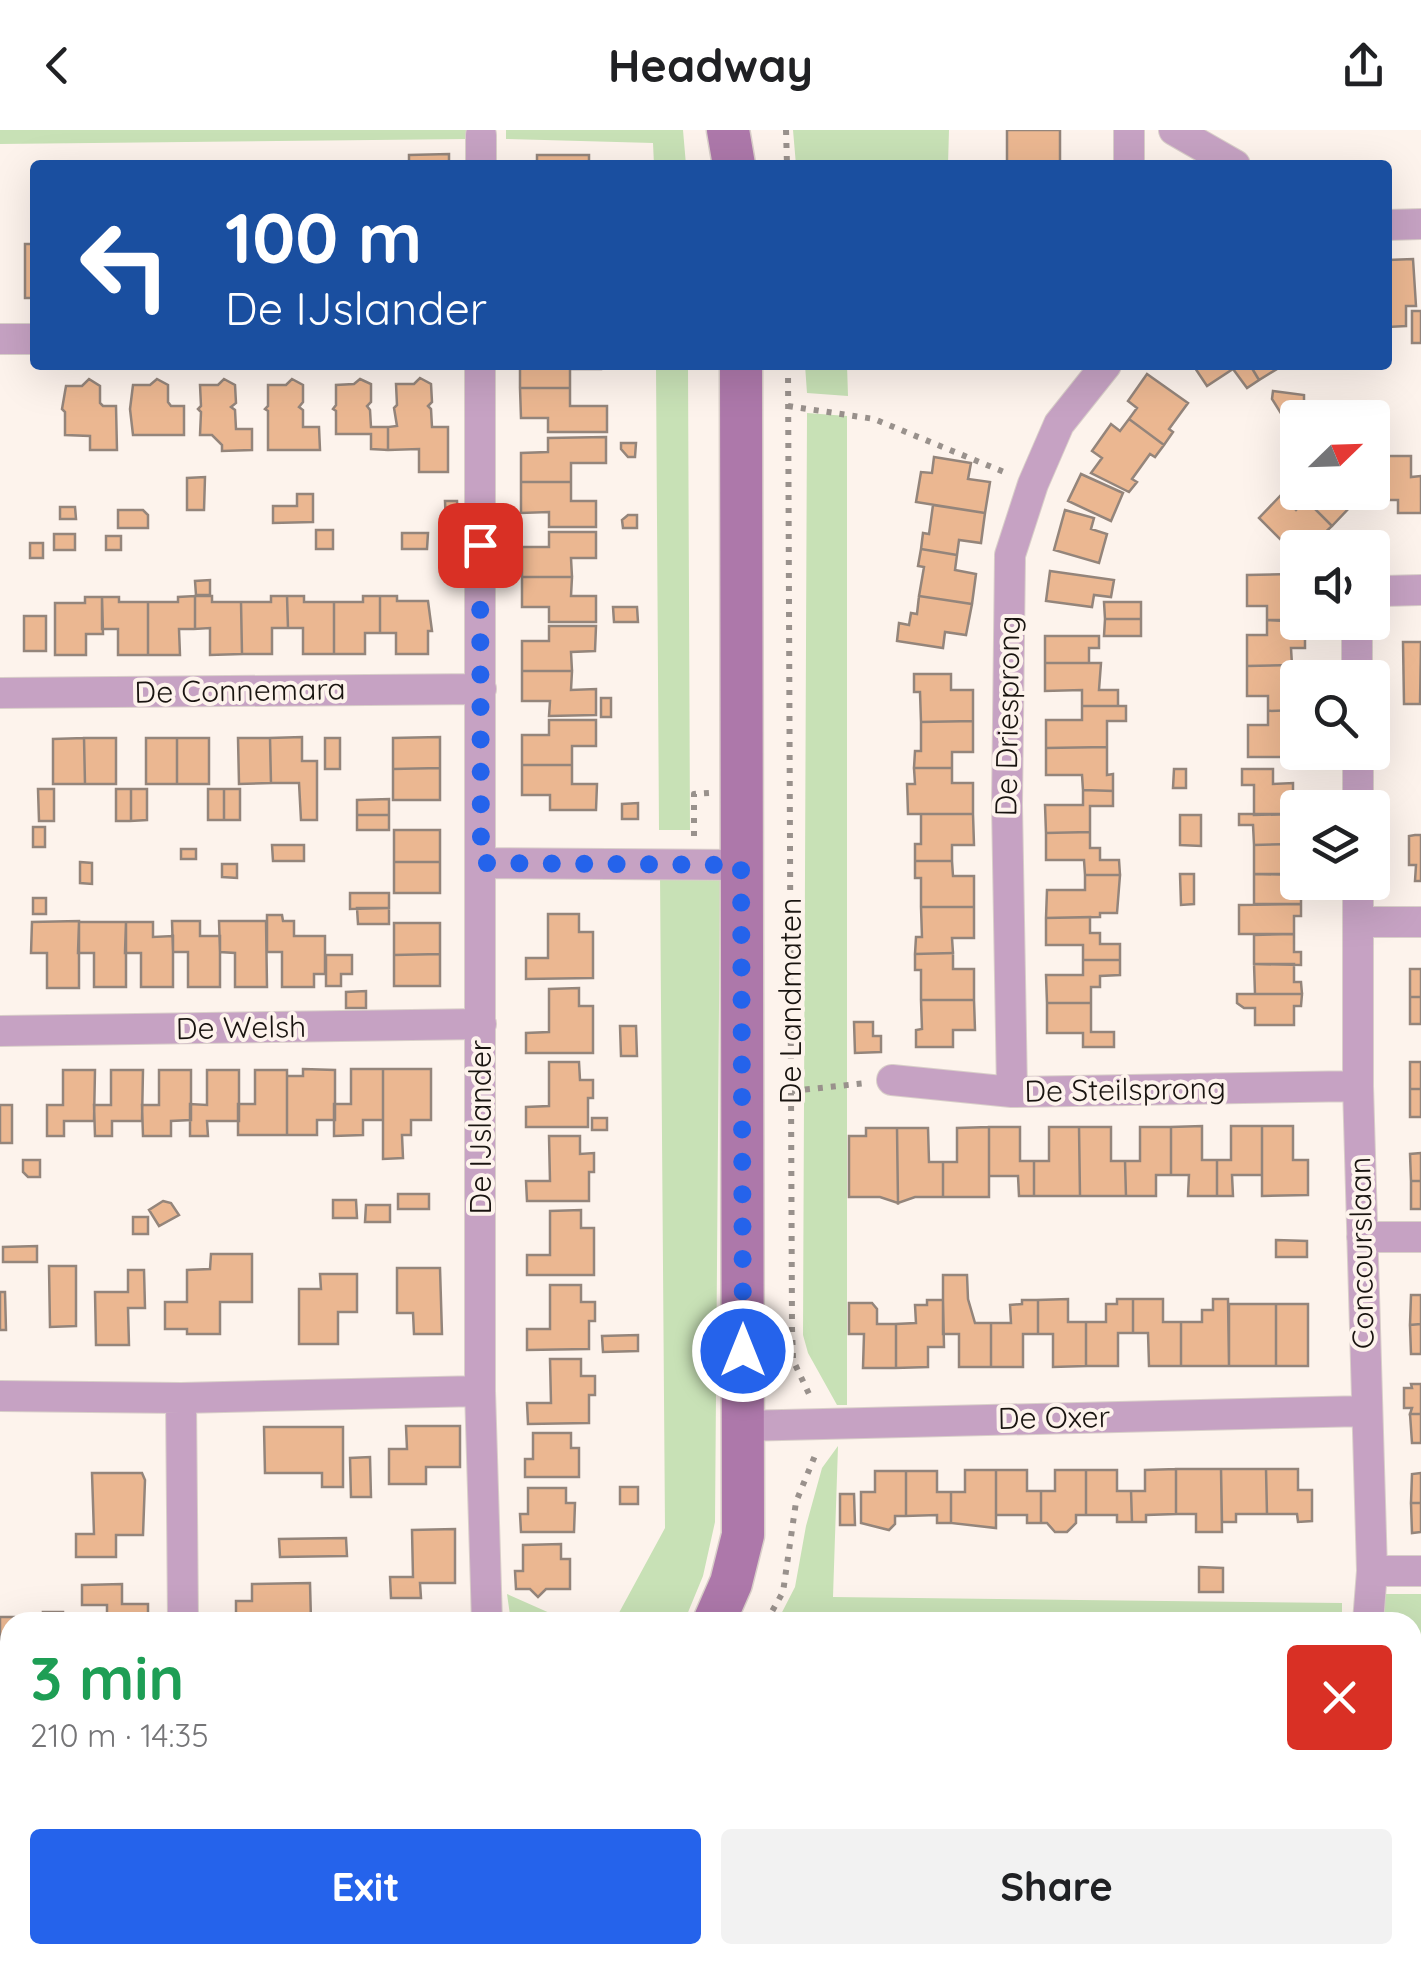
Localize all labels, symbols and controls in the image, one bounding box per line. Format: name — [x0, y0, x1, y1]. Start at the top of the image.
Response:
text: Headway — [608, 37, 813, 93]
icon: back — [30, 38, 85, 93]
icon: share — [1336, 38, 1391, 93]
text: 100 m — [225, 193, 422, 281]
icon: left — [60, 200, 190, 330]
text: De IJslander — [225, 280, 487, 336]
north arrow — [1280, 400, 1390, 510]
map controls — [1280, 400, 1390, 900]
pin — [438, 503, 523, 588]
icon: arrive — [453, 518, 508, 573]
button: sound — [1280, 530, 1390, 640]
street label: De Driesprong — [986, 615, 1028, 817]
button: search — [1280, 660, 1390, 770]
street label: De Connemara — [134, 669, 346, 711]
button: layers — [1280, 790, 1390, 900]
street label: De Landmaten — [771, 898, 809, 1104]
street label: De Welsh — [175, 1007, 307, 1047]
street label: De IJslander — [461, 1039, 499, 1214]
street label: De Steilsprong — [1024, 1068, 1226, 1110]
street label: Concourslaan — [1340, 1157, 1382, 1349]
position arrow — [691, 1299, 795, 1403]
street label: De Oxer — [998, 1397, 1111, 1437]
text: 3 min — [30, 1640, 184, 1715]
button: close — [1287, 1645, 1392, 1750]
text: 210 m · 14:35 — [30, 1715, 209, 1755]
button: Exit — [30, 1829, 701, 1944]
button: Share — [721, 1829, 1392, 1944]

